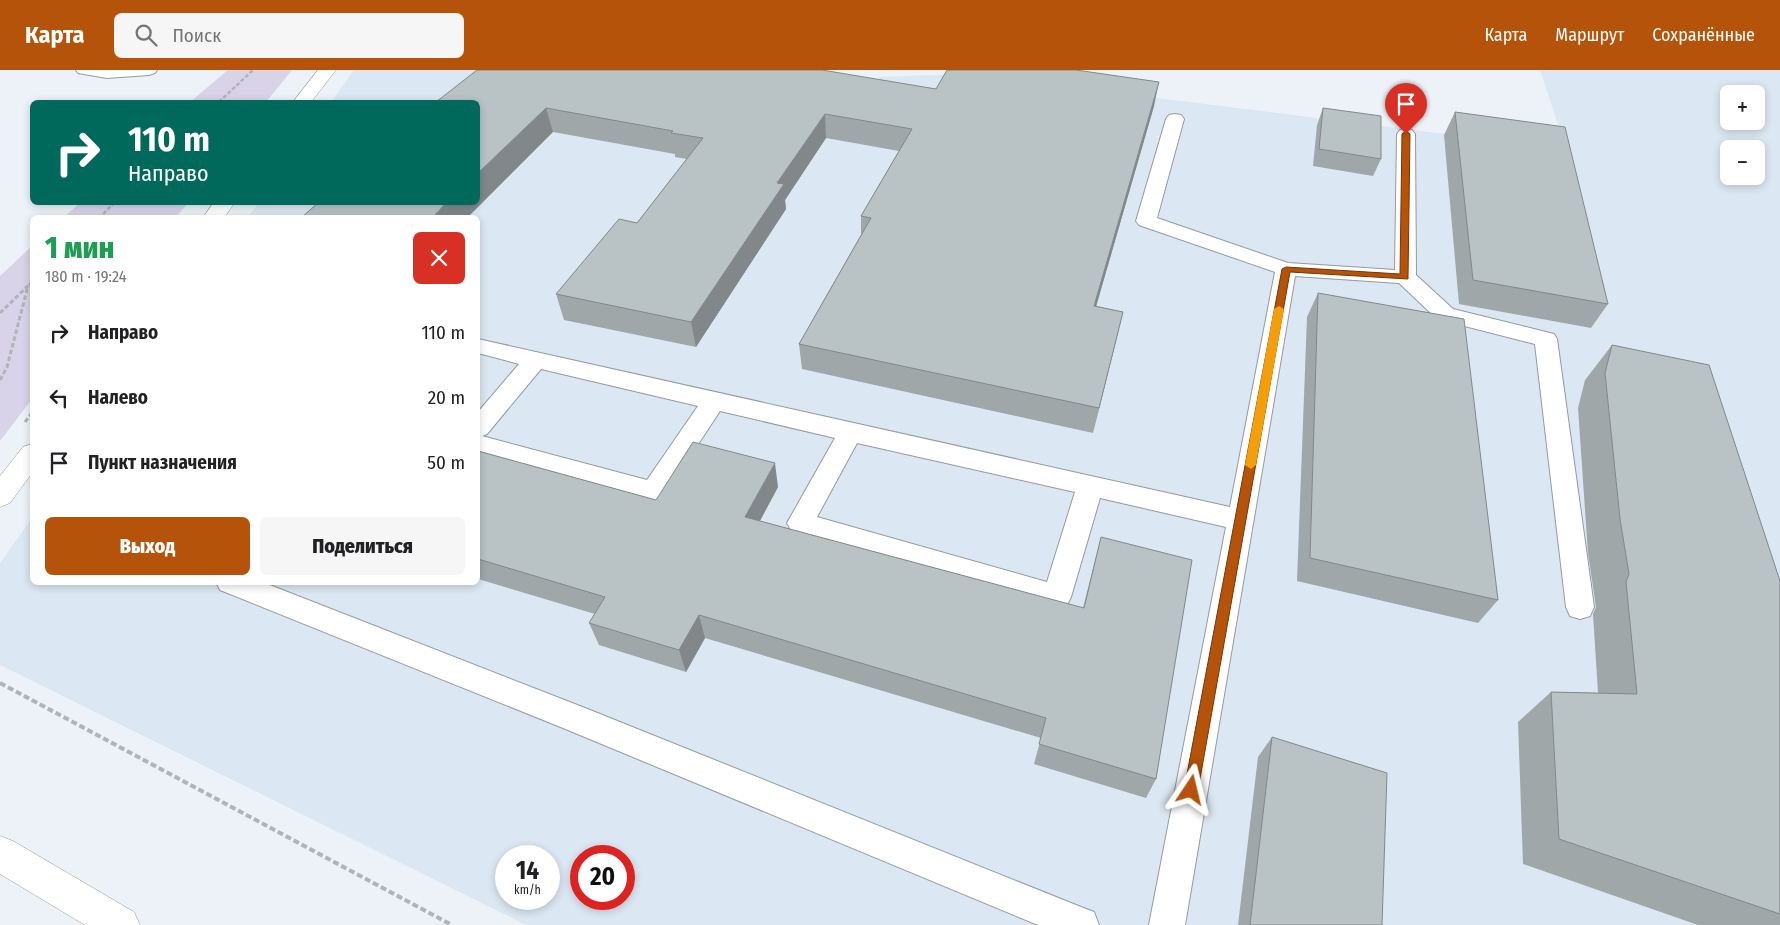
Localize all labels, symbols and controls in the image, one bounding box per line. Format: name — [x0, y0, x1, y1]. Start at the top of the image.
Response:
search box — [114, 13, 464, 58]
text: Карта — [25, 21, 84, 49]
icon: search — [132, 21, 160, 49]
text: Поиск — [172, 24, 221, 47]
text: Карта — [1484, 24, 1527, 46]
text: Маршрут — [1555, 24, 1624, 46]
text: Сохранённые — [1652, 24, 1755, 46]
pin — [1385, 83, 1427, 134]
map controls — [1720, 85, 1765, 185]
button: + — [1720, 85, 1765, 130]
icon: arrive — [1392, 90, 1420, 118]
text: 110 m — [128, 118, 210, 160]
icon: right — [45, 120, 110, 185]
button: − — [1720, 140, 1765, 185]
text: Направо — [128, 160, 209, 187]
text: 1 мин — [45, 230, 114, 266]
button: close — [413, 232, 465, 284]
text: 180 m · 19:24 — [45, 267, 126, 286]
icon: right — [45, 319, 73, 347]
text: Направо — [88, 321, 158, 344]
text: 110 m — [421, 321, 465, 344]
icon: left — [45, 384, 73, 412]
text: Налево — [88, 386, 148, 409]
text: 20 m — [428, 386, 465, 409]
icon: arrive — [45, 449, 73, 477]
text: Пункт назначения — [88, 451, 237, 474]
text: 50 m — [427, 451, 465, 474]
button: Выход — [45, 517, 250, 575]
button: Поделиться — [260, 517, 465, 575]
position arrow — [1164, 763, 1216, 815]
speed limit sign: 20 — [570, 845, 635, 910]
text: 14 — [516, 856, 539, 886]
text: km/h — [514, 883, 541, 897]

